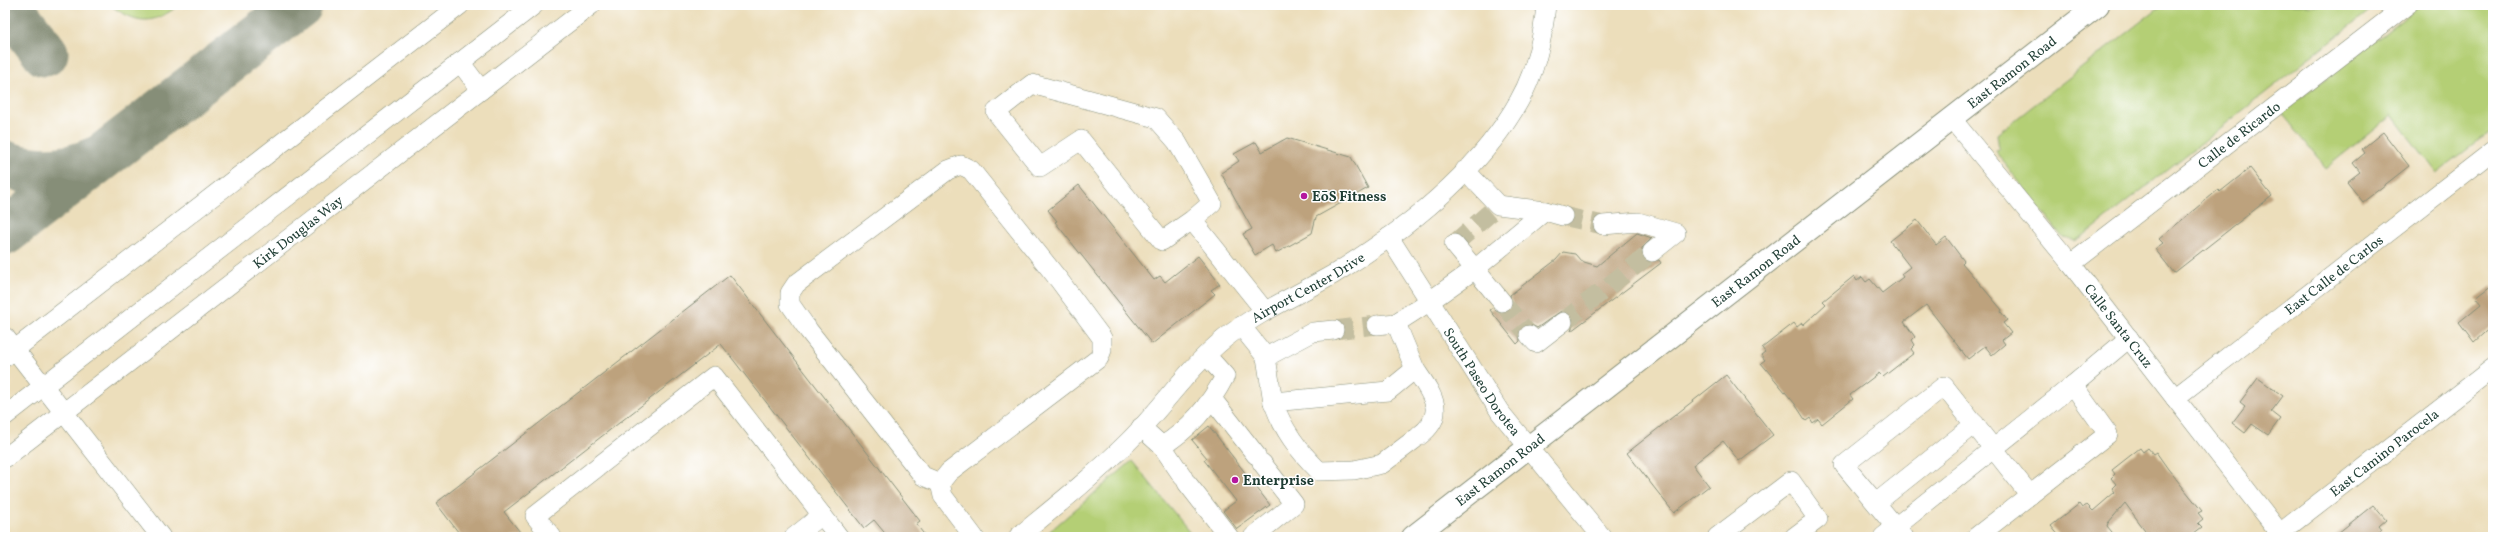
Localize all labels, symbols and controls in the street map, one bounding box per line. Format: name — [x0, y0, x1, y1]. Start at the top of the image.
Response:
street label: East Ramon Road — [1964, 32, 2061, 114]
street label: Calle de Ricardo — [2195, 98, 2285, 174]
place label: EōS Fitness — [1312, 188, 1386, 207]
marker: EōS Fitness — [1299, 191, 1309, 201]
street label: Kirk Douglas Way — [249, 192, 348, 274]
street label: East Ramon Road — [1708, 231, 1805, 313]
street label: East Calle de Carlos — [2281, 232, 2388, 320]
street label: Airport Center Drive — [1248, 249, 1369, 328]
street label: Calle Santa Cruz — [2079, 281, 2156, 373]
street label: South Paseo Dorotea — [1438, 324, 1524, 441]
street label: East Camino Parocela — [2327, 405, 2443, 502]
street label: East Ramon Road — [1452, 430, 1549, 511]
place label: Enterprise — [1243, 472, 1314, 491]
marker: Enterprise — [1230, 475, 1240, 485]

